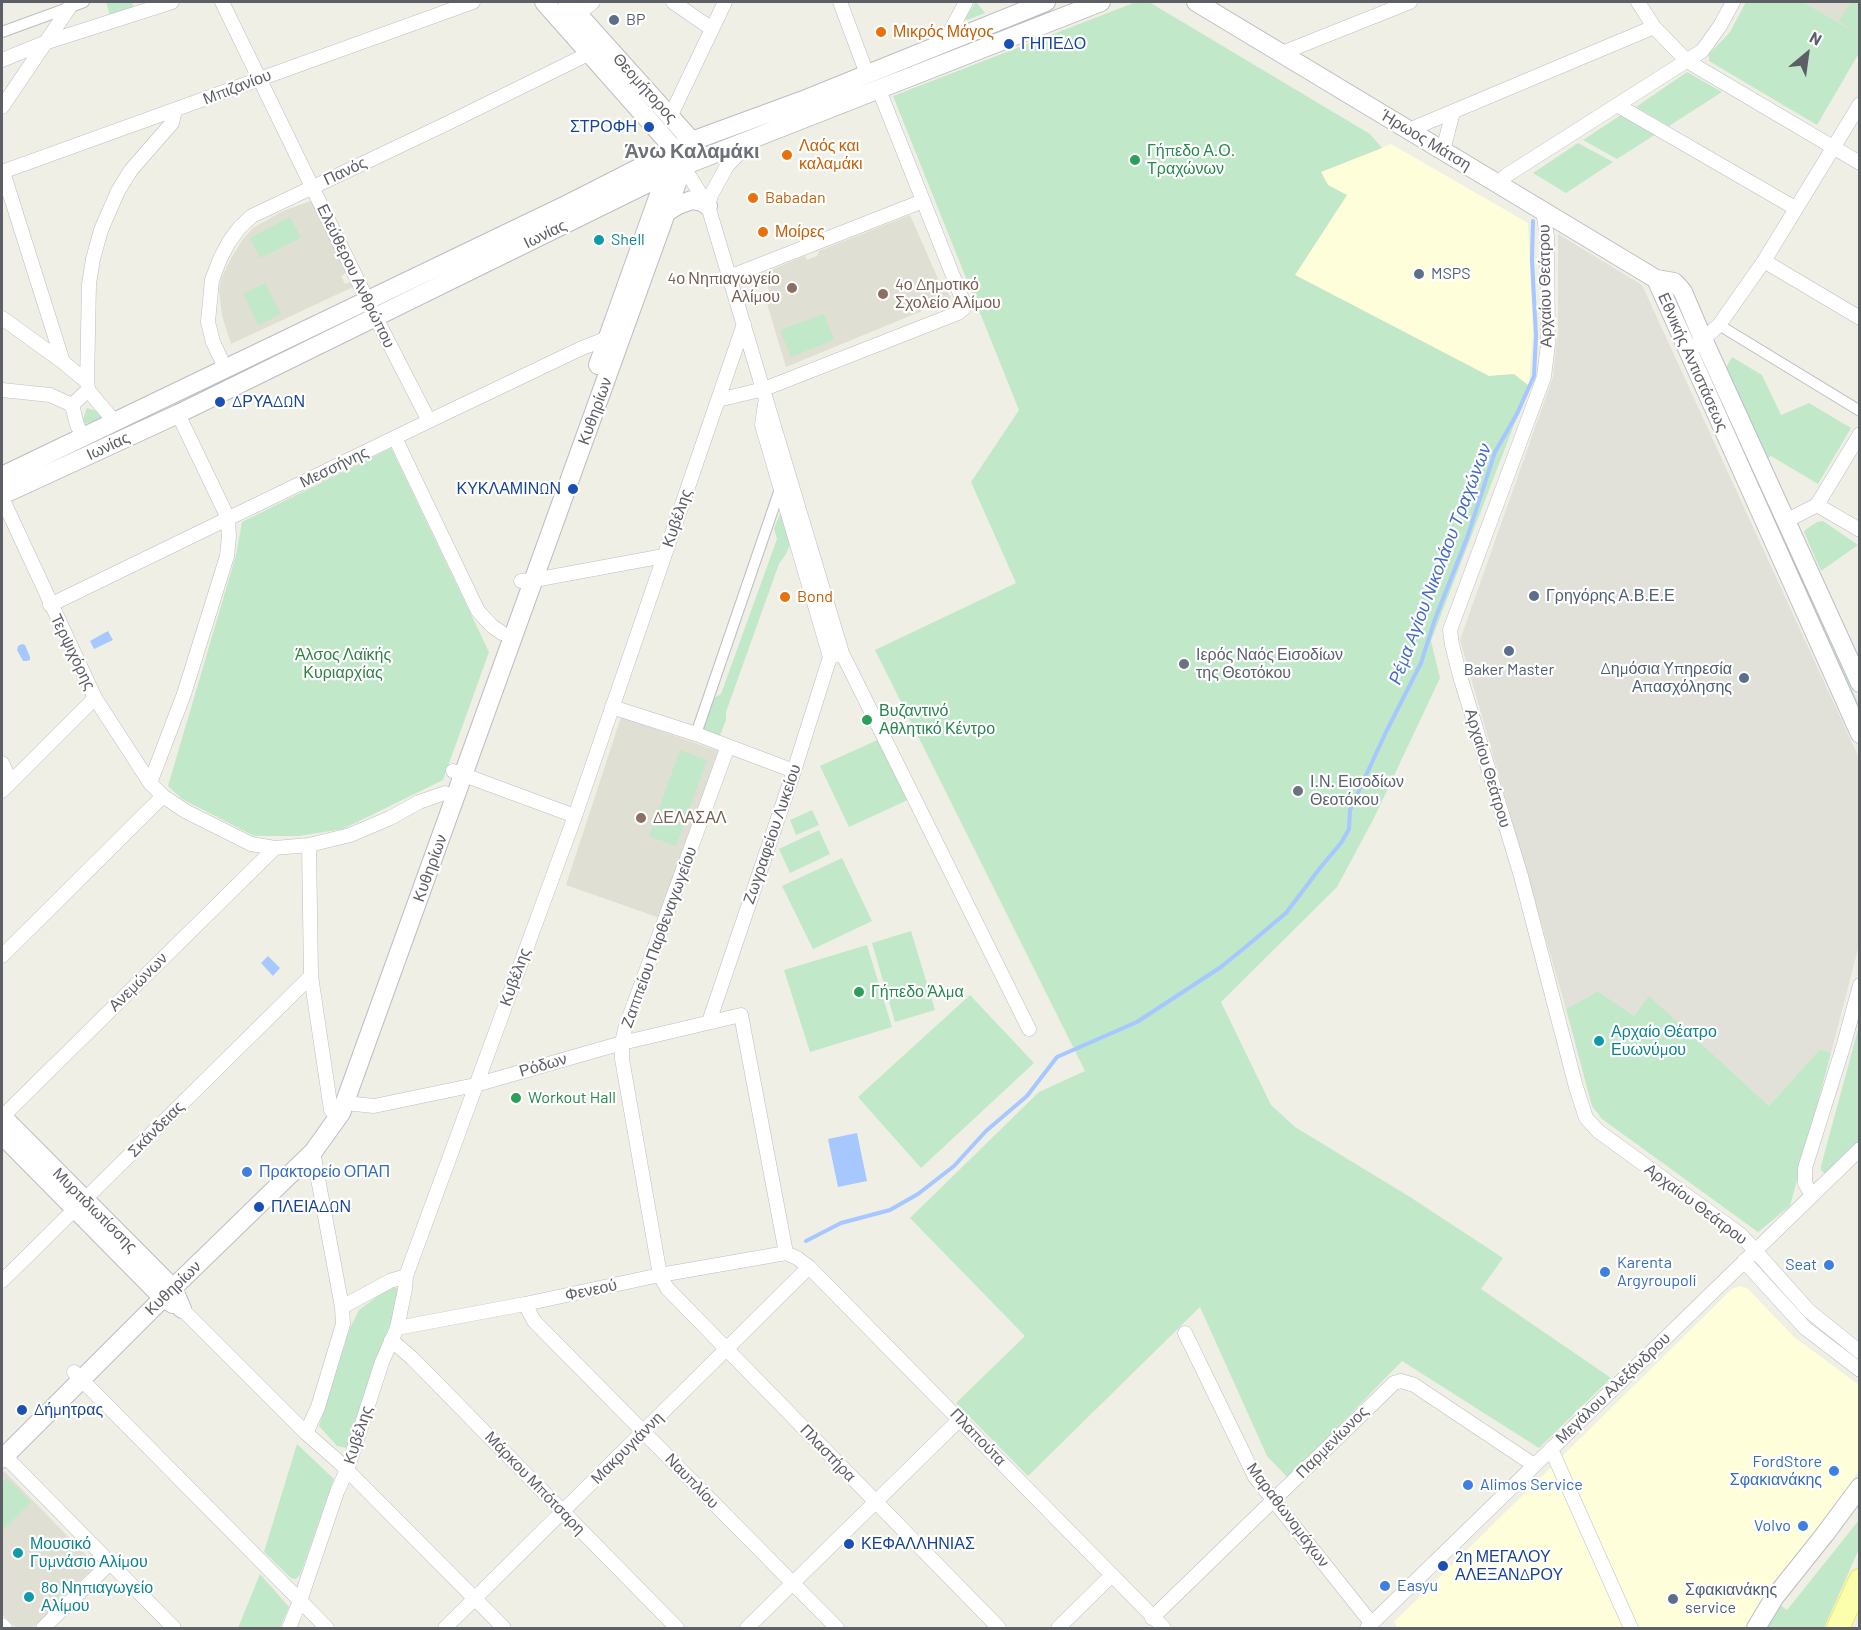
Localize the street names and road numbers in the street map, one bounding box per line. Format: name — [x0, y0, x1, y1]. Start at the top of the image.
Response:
street label: Θεομήτορος — [609, 49, 681, 127]
street label: Μπιζανίου — [200, 65, 274, 109]
street label: Ήρωος Μάτση — [1377, 105, 1475, 175]
street label: Πανός — [320, 153, 370, 189]
street label: Ελεύθερου Ανθρώπου — [313, 201, 399, 351]
street label: Ιωνίας — [520, 215, 570, 253]
street label: Αρχαίου Θεάτρου — [1534, 224, 1556, 348]
street label: Εθνικής Αντιστάσεως — [1654, 290, 1732, 434]
street label: Κυθηρίων — [574, 375, 616, 447]
street label: Ιωνίας — [83, 428, 133, 464]
street label: Μεσσήνης — [297, 442, 371, 492]
street label: Κυβέλης — [658, 486, 696, 550]
street label: Τερψιχόρης — [46, 611, 100, 693]
street label: Αρχαίου Θεάτρου — [1461, 706, 1515, 830]
street label: Ζωγραφείου Λυκείου — [739, 762, 805, 906]
street label: Κυθηρίων — [409, 832, 451, 904]
street label: Ζαππείου Παρθεναγωγείου — [617, 844, 701, 1030]
street label: Κυβέλης — [496, 945, 534, 1009]
street label: Ανεμώνων — [105, 949, 171, 1015]
street label: Ρόδων — [517, 1049, 569, 1081]
street label: Σκάνδειας — [124, 1097, 188, 1161]
street label: Αρχαίου Θεάτρου — [1641, 1159, 1751, 1249]
street label: Μυρτιδιωτίσσης — [49, 1164, 141, 1256]
street label: Κυθηρίων — [141, 1257, 205, 1319]
street label: Φενεού — [563, 1275, 619, 1305]
street label: Μεγάλου Αλεξάνδρου — [1552, 1328, 1674, 1448]
street label: Παρμενίωνος — [1292, 1402, 1372, 1482]
street label: Κυβέλης — [340, 1403, 376, 1467]
street label: Πλαπούτα — [946, 1404, 1010, 1470]
street label: Μακρυγιάννη — [587, 1408, 667, 1488]
street label: Πλαστήρα — [796, 1420, 860, 1486]
street label: Μάρκου Μπότσαρη — [481, 1427, 589, 1539]
street label: Ναυπλίου — [661, 1449, 723, 1513]
street label: Μαραθωνομάχων — [1243, 1459, 1333, 1571]

